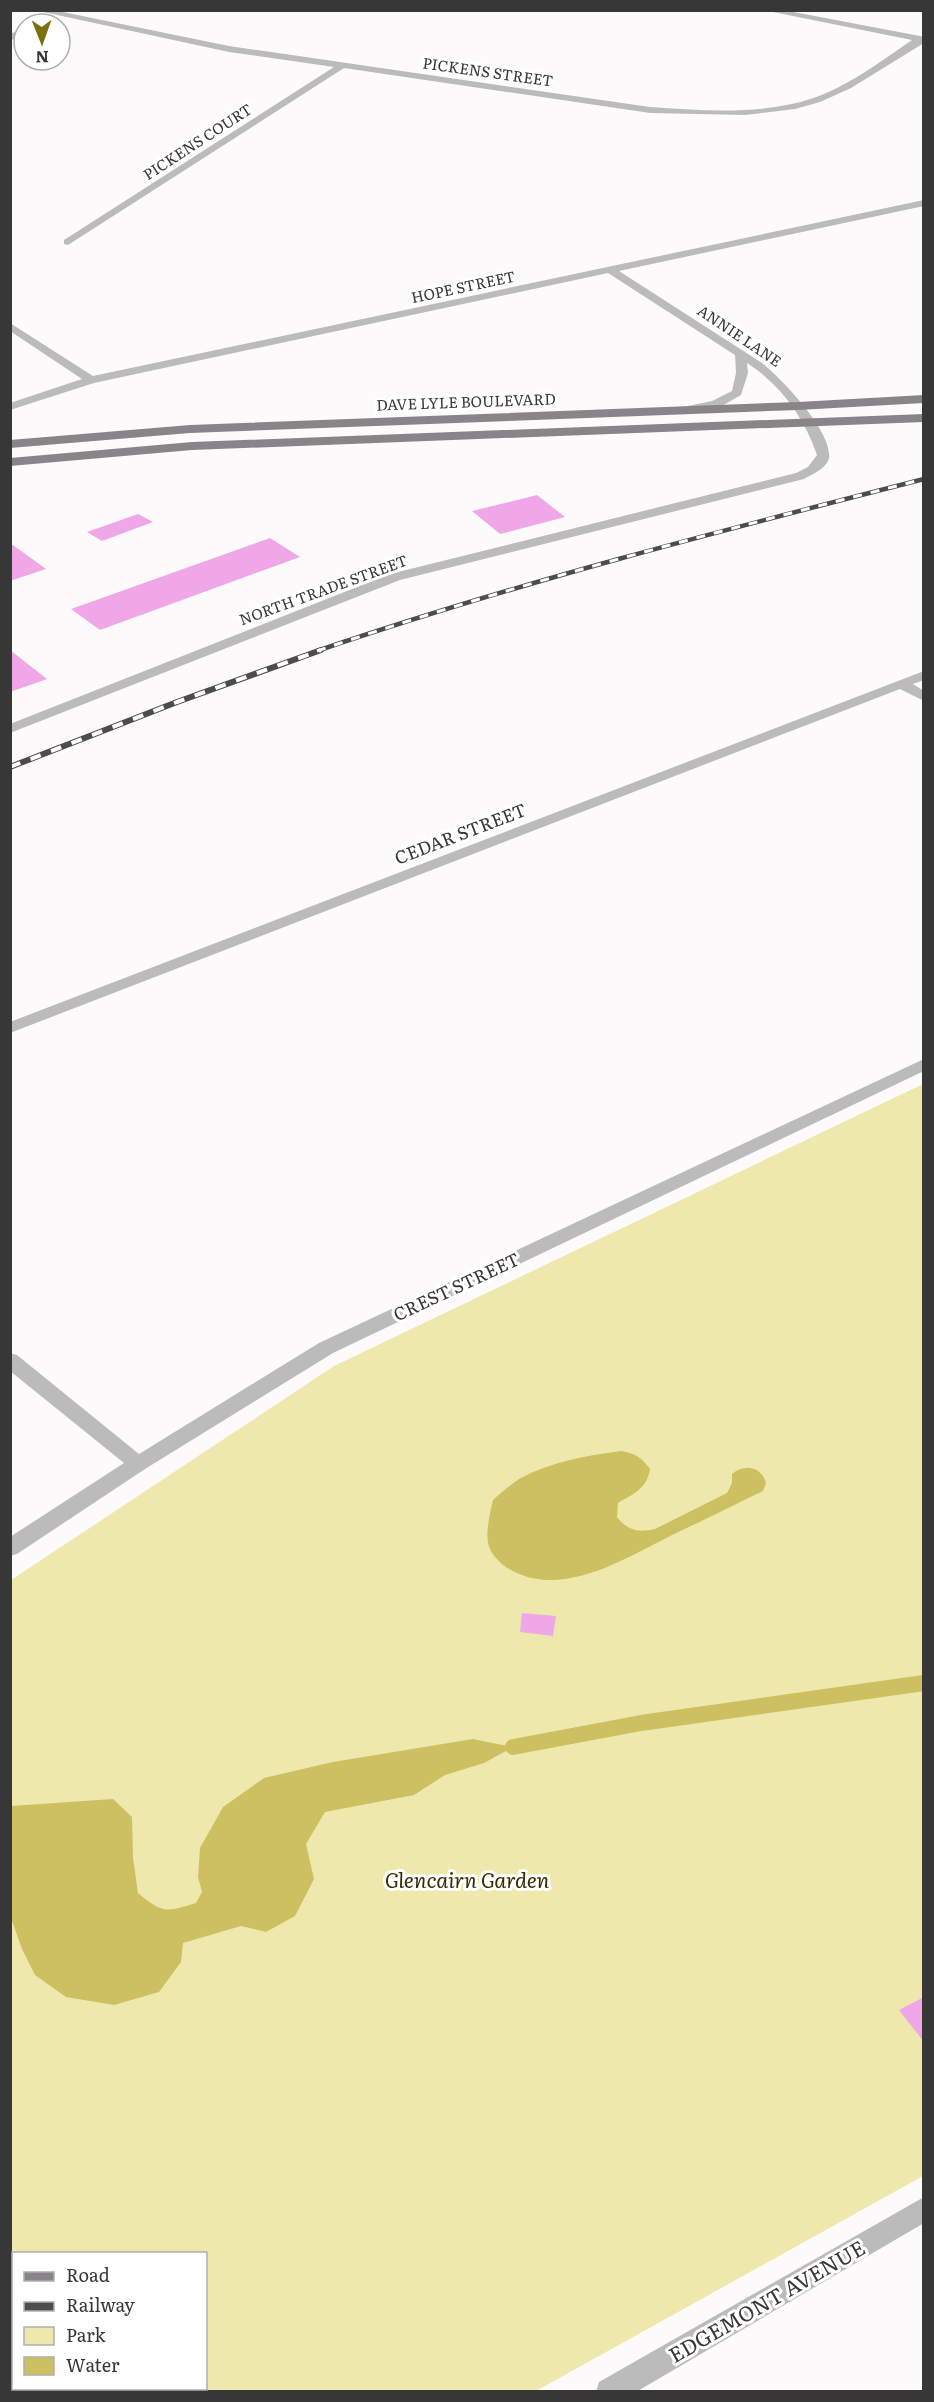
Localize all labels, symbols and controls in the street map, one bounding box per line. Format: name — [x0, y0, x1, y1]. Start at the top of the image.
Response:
north arrow — [12, 12, 72, 72]
text: N — [35, 46, 49, 70]
street label: PICKENS STREET — [421, 50, 555, 92]
street label: PICKENS COURT — [138, 97, 256, 185]
street label: HOPE STREET — [409, 264, 517, 308]
street label: ANNIE LANE — [693, 298, 787, 372]
street label: DAVE LYLE BOULEVARD — [376, 386, 556, 416]
street label: NORTH TRADE STREET — [236, 548, 410, 630]
street label: CEDAR STREET — [390, 795, 530, 871]
street label: CREST STREET — [388, 1245, 524, 1327]
park label: Glencairn Garden — [385, 1863, 550, 1894]
street label: EDGEMONT AVENUE — [662, 2231, 870, 2369]
legend — [12, 2252, 207, 2390]
text: Road — [66, 2261, 110, 2288]
text: Railway — [66, 2291, 135, 2318]
text: Park — [66, 2321, 107, 2348]
text: Water — [66, 2351, 120, 2378]

